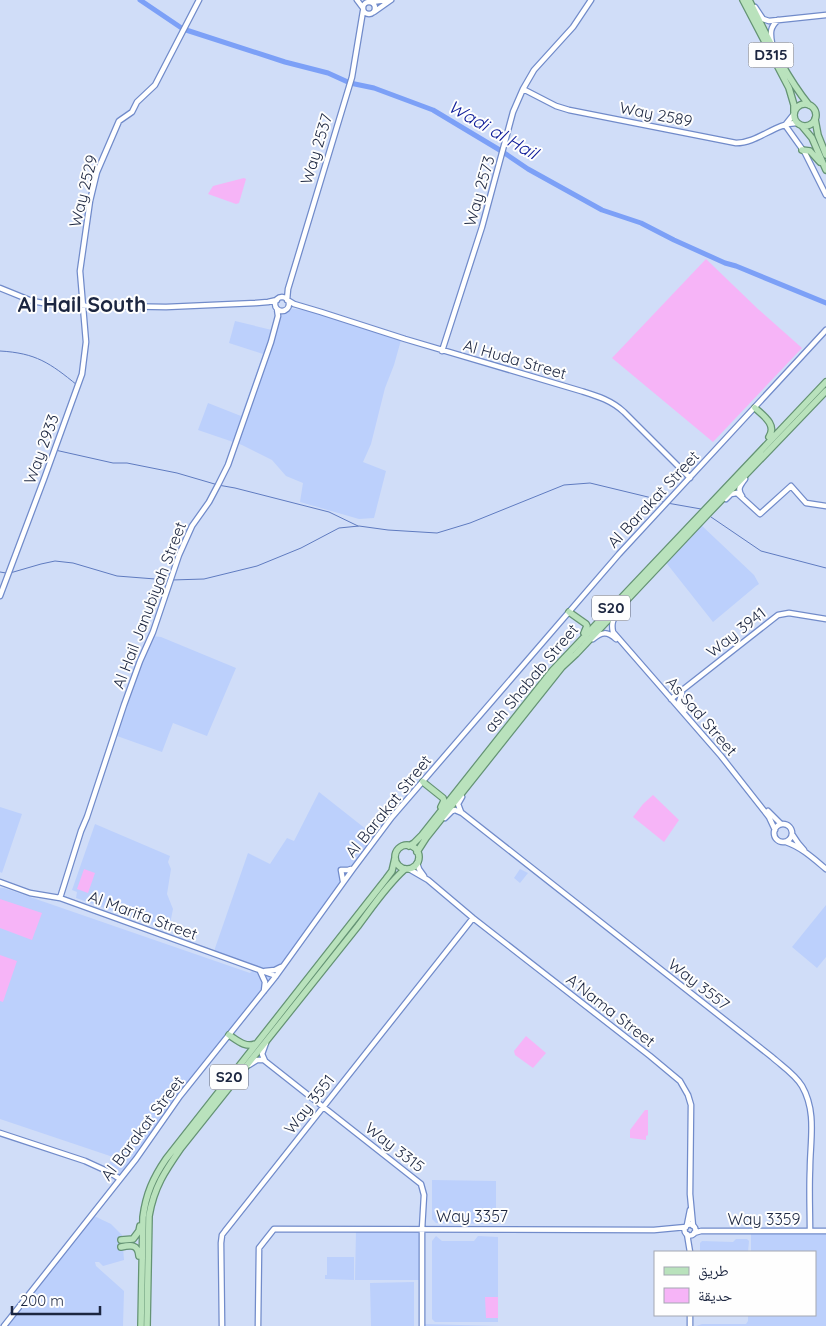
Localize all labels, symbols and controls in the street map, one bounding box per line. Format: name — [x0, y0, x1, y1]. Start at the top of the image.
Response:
road number: D315 — [748, 42, 794, 68]
water label: Wadi al Hail — [444, 95, 544, 165]
street label: Way 2589 — [618, 97, 694, 131]
street label: Way 2537 — [296, 111, 336, 187]
street label: Way 2529 — [64, 153, 102, 229]
street label: Way 2573 — [459, 153, 499, 229]
district label: Al Hail South — [18, 291, 146, 317]
street label: Al Huda Street — [461, 335, 569, 383]
street label: Way 2933 — [19, 411, 63, 487]
street label: Al Barakat Street — [603, 446, 703, 552]
street label: Al Hail Janubiyah Street — [108, 519, 190, 691]
road number: S20 — [592, 596, 630, 620]
street label: Way 3941 — [702, 603, 770, 661]
street label: ash Shabab Street — [480, 620, 582, 736]
street label: As Sad Street — [662, 672, 742, 760]
street label: Al Barakat Street — [341, 751, 435, 861]
street label: Al Marifa Street — [86, 886, 200, 944]
street label: Way 3557 — [664, 954, 734, 1014]
street label: A'Nama Street — [563, 969, 659, 1051]
road number: S20 — [210, 1064, 248, 1090]
street label: Way 3551 — [280, 1070, 338, 1138]
street label: Al Barakat Street — [96, 1072, 188, 1184]
street label: Way 3315 — [361, 1118, 429, 1176]
street label: Way 3357 — [436, 1206, 508, 1226]
street label: Way 3359 — [728, 1209, 801, 1229]
legend — [654, 1251, 816, 1316]
text: طريق — [698, 1261, 729, 1281]
scale bar — [12, 1284, 100, 1316]
text: حديقة — [698, 1286, 733, 1305]
text: 200 m — [20, 1291, 64, 1310]

